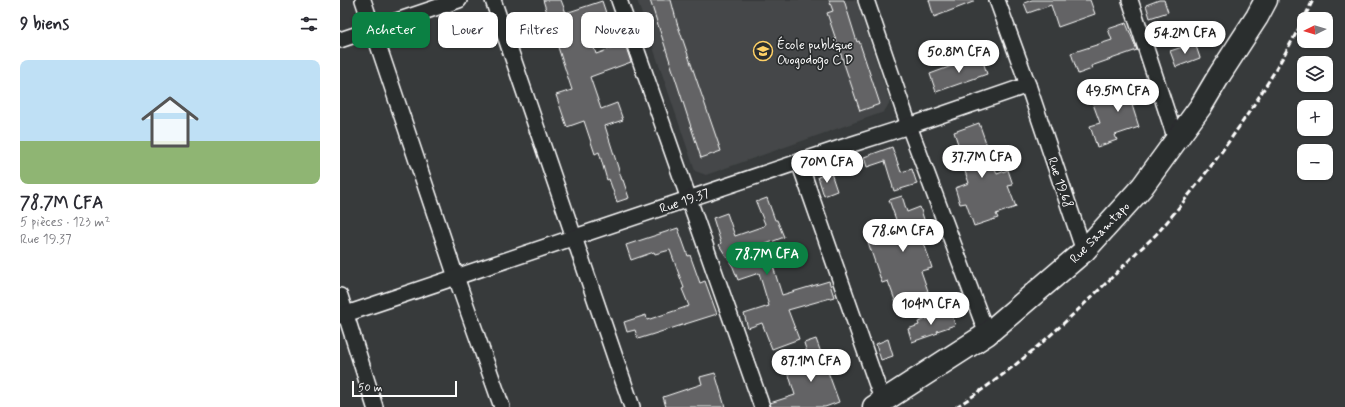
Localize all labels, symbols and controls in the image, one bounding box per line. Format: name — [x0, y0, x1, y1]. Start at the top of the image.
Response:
chip: Acheter — [352, 12, 430, 48]
chip: Louer — [438, 12, 498, 48]
chip: Filtres — [506, 12, 573, 48]
chip: Nouveau — [581, 12, 654, 48]
north arrow — [1297, 12, 1333, 48]
map controls — [1297, 12, 1333, 180]
text: 9 biens — [20, 13, 69, 35]
icon: filters — [298, 13, 320, 35]
pin: 54.2M CFA — [1139, 21, 1231, 55]
text: 54.2M CFA — [1154, 25, 1216, 42]
place label: École publique Ouogodogo C D — [777, 36, 854, 70]
school or university icon: École publique Ouogodogo C D — [752, 40, 774, 62]
pin: 50.8M CFA — [913, 40, 1005, 74]
text: 50.8M CFA — [927, 44, 991, 61]
button: layers — [1297, 56, 1333, 92]
pin: 49.5M CFA — [1072, 79, 1164, 113]
text: 49.5M CFA — [1086, 83, 1150, 100]
icon: home — [134, 86, 206, 158]
button: + — [1297, 100, 1333, 136]
button: − — [1297, 144, 1333, 180]
pin: 37.7M CFA — [936, 145, 1028, 179]
text: 37.7M CFA — [951, 149, 1013, 166]
pin: 70M CFA — [790, 150, 864, 184]
text: 70M CFA — [800, 154, 854, 171]
street label: Rue 19.68 — [1043, 155, 1076, 210]
street label: Rue 19.37 — [657, 185, 712, 218]
text: 78.7M CFA — [20, 192, 103, 214]
street label: Rue Saamtapo — [1066, 199, 1134, 268]
text: 5 pièces · 123 m² — [20, 214, 110, 231]
pin: 78.6M CFA — [857, 219, 949, 253]
text: 78.6M CFA — [872, 223, 934, 240]
text: Rue 19.37 — [20, 231, 72, 248]
pin: 78.7M CFA — [721, 242, 813, 276]
text: 78.7M CFA — [735, 246, 799, 263]
pin: 104M CFA — [890, 292, 972, 326]
text: 104M CFA — [901, 296, 961, 313]
pin: 87.1M CFA — [765, 349, 857, 383]
text: 87.1M CFA — [781, 353, 841, 370]
scale bar — [352, 379, 457, 398]
text: 50 m — [358, 381, 383, 395]

